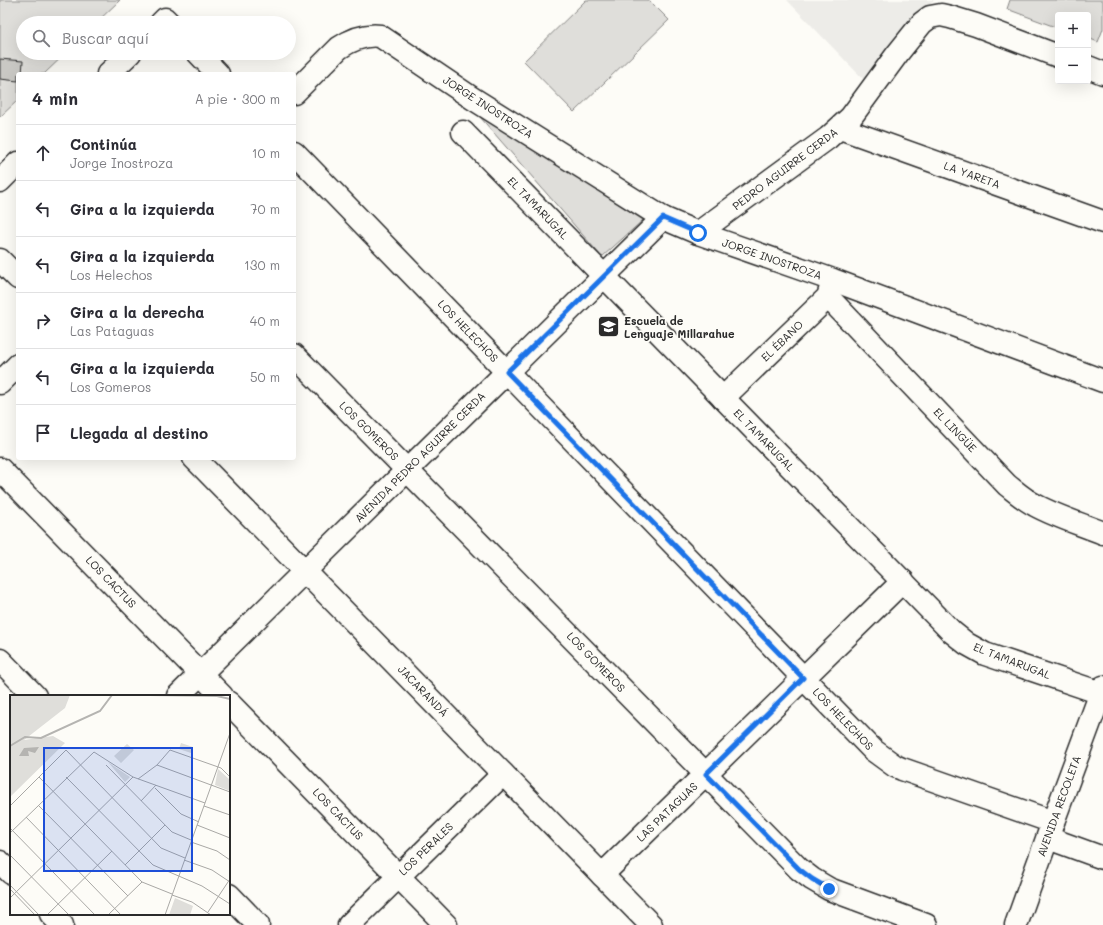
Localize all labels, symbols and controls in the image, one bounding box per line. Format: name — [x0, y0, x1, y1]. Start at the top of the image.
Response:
map controls — [1055, 12, 1091, 84]
button: + — [1055, 12, 1091, 48]
search box — [16, 16, 296, 60]
icon: search — [30, 27, 52, 49]
text: Buscar aquí — [62, 28, 149, 48]
button: − — [1055, 48, 1091, 84]
street label: JORGE INOSTROZA — [440, 72, 536, 141]
text: 4 min — [32, 87, 78, 109]
text: A pie · 300 m — [195, 90, 280, 107]
street label: PEDRO AGUIRRE CERDA — [729, 124, 840, 213]
text: Continúa — [70, 134, 137, 154]
icon: ahead — [32, 142, 54, 164]
text: 10 m — [252, 144, 280, 161]
text: Jorge Inostroza — [70, 154, 173, 171]
street label: LA YARETA — [942, 157, 1002, 192]
street label: EL TAMARUGAL — [505, 173, 572, 242]
icon: left — [32, 198, 54, 220]
text: Gira a la izquierda — [70, 199, 215, 219]
text: 70 m — [250, 200, 280, 217]
route start — [689, 224, 707, 242]
street label: JORGE INOSTROZA — [720, 234, 824, 283]
text: Gira a la izquierda — [70, 246, 215, 266]
icon: left — [32, 254, 54, 276]
text: 130 m — [244, 256, 280, 273]
text: Los Helechos — [70, 266, 153, 283]
street label: LOS HELECHOS — [435, 296, 502, 365]
text: Gira a la derecha — [70, 302, 204, 322]
icon: right — [32, 310, 54, 332]
text: 40 m — [250, 312, 280, 329]
place label: Escuela de Lenguaje Millarahue — [624, 313, 735, 341]
school or university icon: Escuela de Lenguaje Millarahue — [595, 314, 621, 340]
street label: EL ÉBANO — [757, 317, 806, 365]
text: Las Pataguas — [70, 322, 154, 339]
text: Gira a la izquierda — [70, 358, 215, 378]
icon: left — [32, 366, 54, 388]
text: 50 m — [250, 368, 280, 385]
text: Los Gomeros — [70, 378, 151, 395]
street label: AVENIDA PEDRO AGUIRRE CERDA — [351, 388, 488, 525]
street label: LOS GOMEROS — [336, 398, 402, 464]
street label: EL LINGÜE — [930, 404, 980, 455]
street label: EL TAMARUGAL — [731, 405, 798, 474]
icon: arrive — [32, 422, 54, 444]
text: Llegada al destino — [70, 423, 208, 443]
street label: LOS CACTUS — [83, 553, 140, 611]
street label: LOS GOMEROS — [564, 628, 629, 695]
street label: EL TAMARUGAL — [971, 639, 1053, 682]
street label: JACARANDÁ — [395, 662, 452, 720]
street label: LOS HELECHOS — [810, 684, 877, 753]
inset map — [10, 695, 230, 915]
street label: AVENIDA RECOLETA — [1033, 753, 1084, 859]
street label: LAS PATAGUAS — [633, 779, 700, 845]
street label: LOS CACTUS — [310, 785, 367, 843]
street label: LOS PERALES — [395, 819, 456, 878]
route end — [820, 880, 838, 898]

